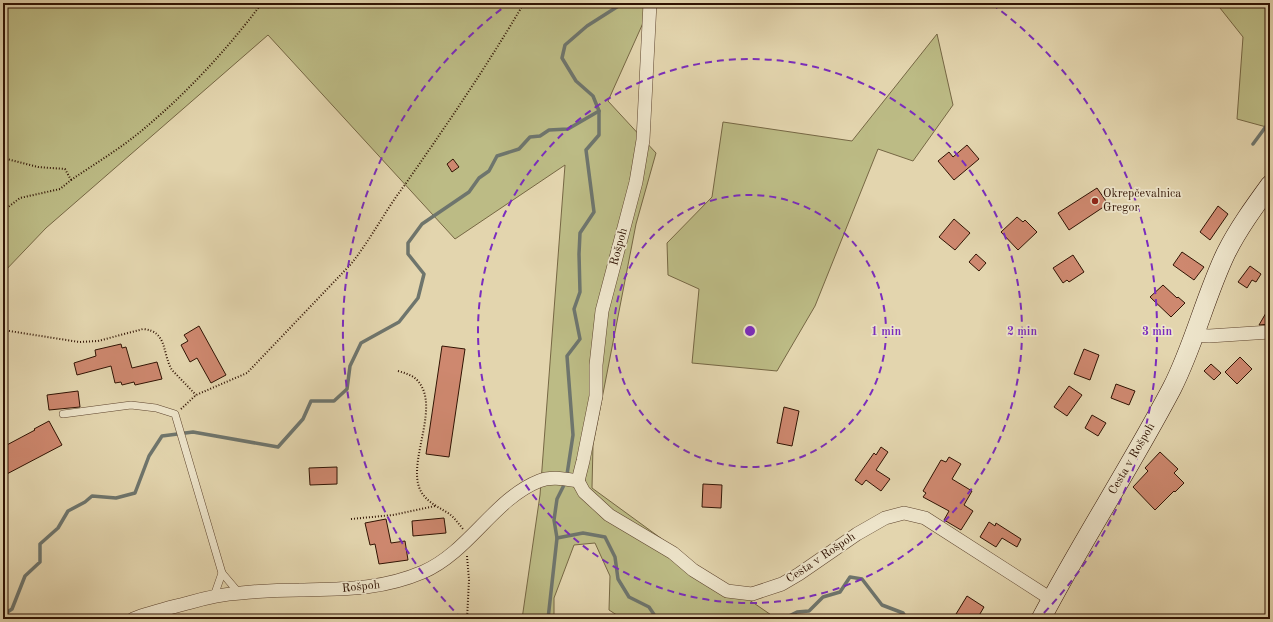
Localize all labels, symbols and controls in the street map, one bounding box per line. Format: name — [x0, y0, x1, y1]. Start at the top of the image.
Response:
place label: Okrepčevalnica Gregor — [1103, 188, 1181, 214]
marker: Okrepčevalnica Gregor — [1090, 196, 1100, 206]
street label: Rošpoh — [608, 226, 630, 267]
centre of rings — [743, 324, 757, 338]
text: 1 min — [871, 326, 901, 338]
text: 2 min — [1007, 326, 1037, 338]
text: 3 min — [1142, 326, 1172, 338]
street label: Cesta v Rošpoh — [1107, 421, 1158, 497]
street label: Cesta v Rošpoh — [784, 530, 858, 585]
street label: Rošpoh — [341, 579, 381, 595]

